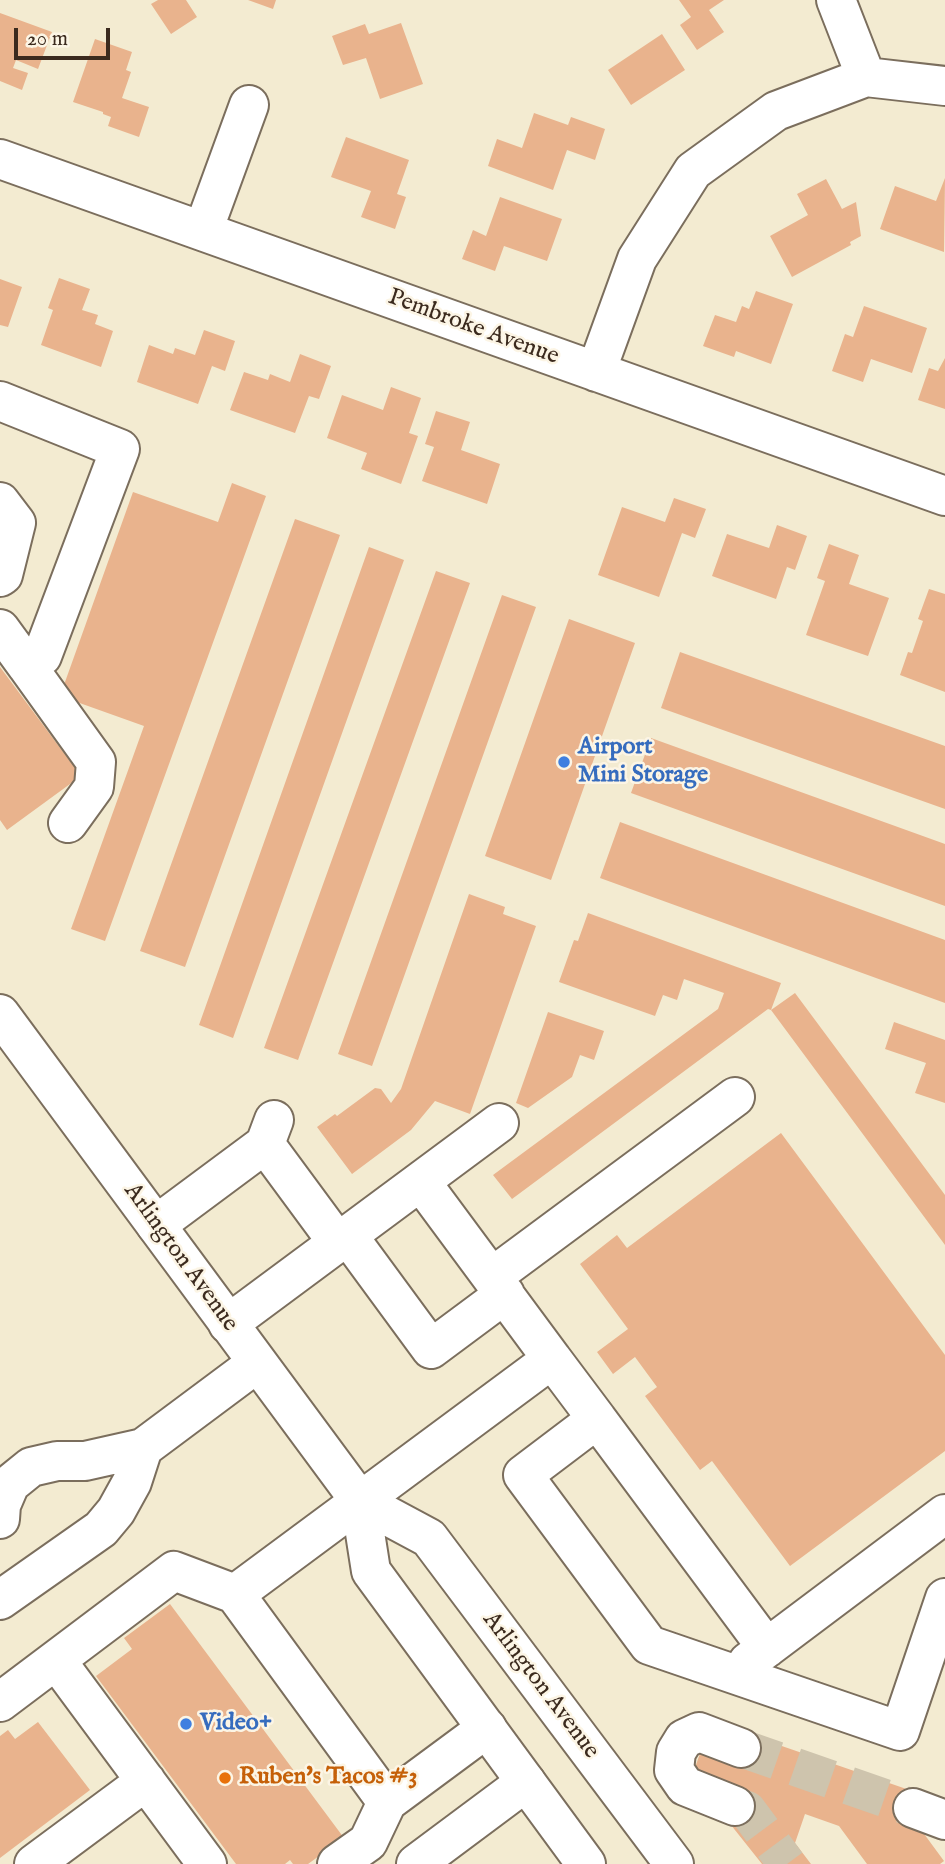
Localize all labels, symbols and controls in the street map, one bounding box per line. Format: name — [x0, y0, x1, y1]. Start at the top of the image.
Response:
scale bar — [18, 14, 114, 58]
text: 20 m — [27, 26, 68, 53]
street label: Pembroke Avenue — [384, 284, 562, 372]
place label: Airport Mini Storage — [578, 734, 708, 790]
marker: Airport Mini Storage — [556, 754, 572, 770]
street label: Arlington Avenue — [117, 1178, 243, 1338]
street label: Arlington Avenue — [475, 1607, 605, 1765]
place label: Video+ — [200, 1710, 272, 1738]
marker: Video+ — [178, 1716, 194, 1732]
place label: Ruben's Tacos #3 — [239, 1764, 418, 1792]
marker: Ruben's Tacos #3 — [217, 1770, 233, 1786]

